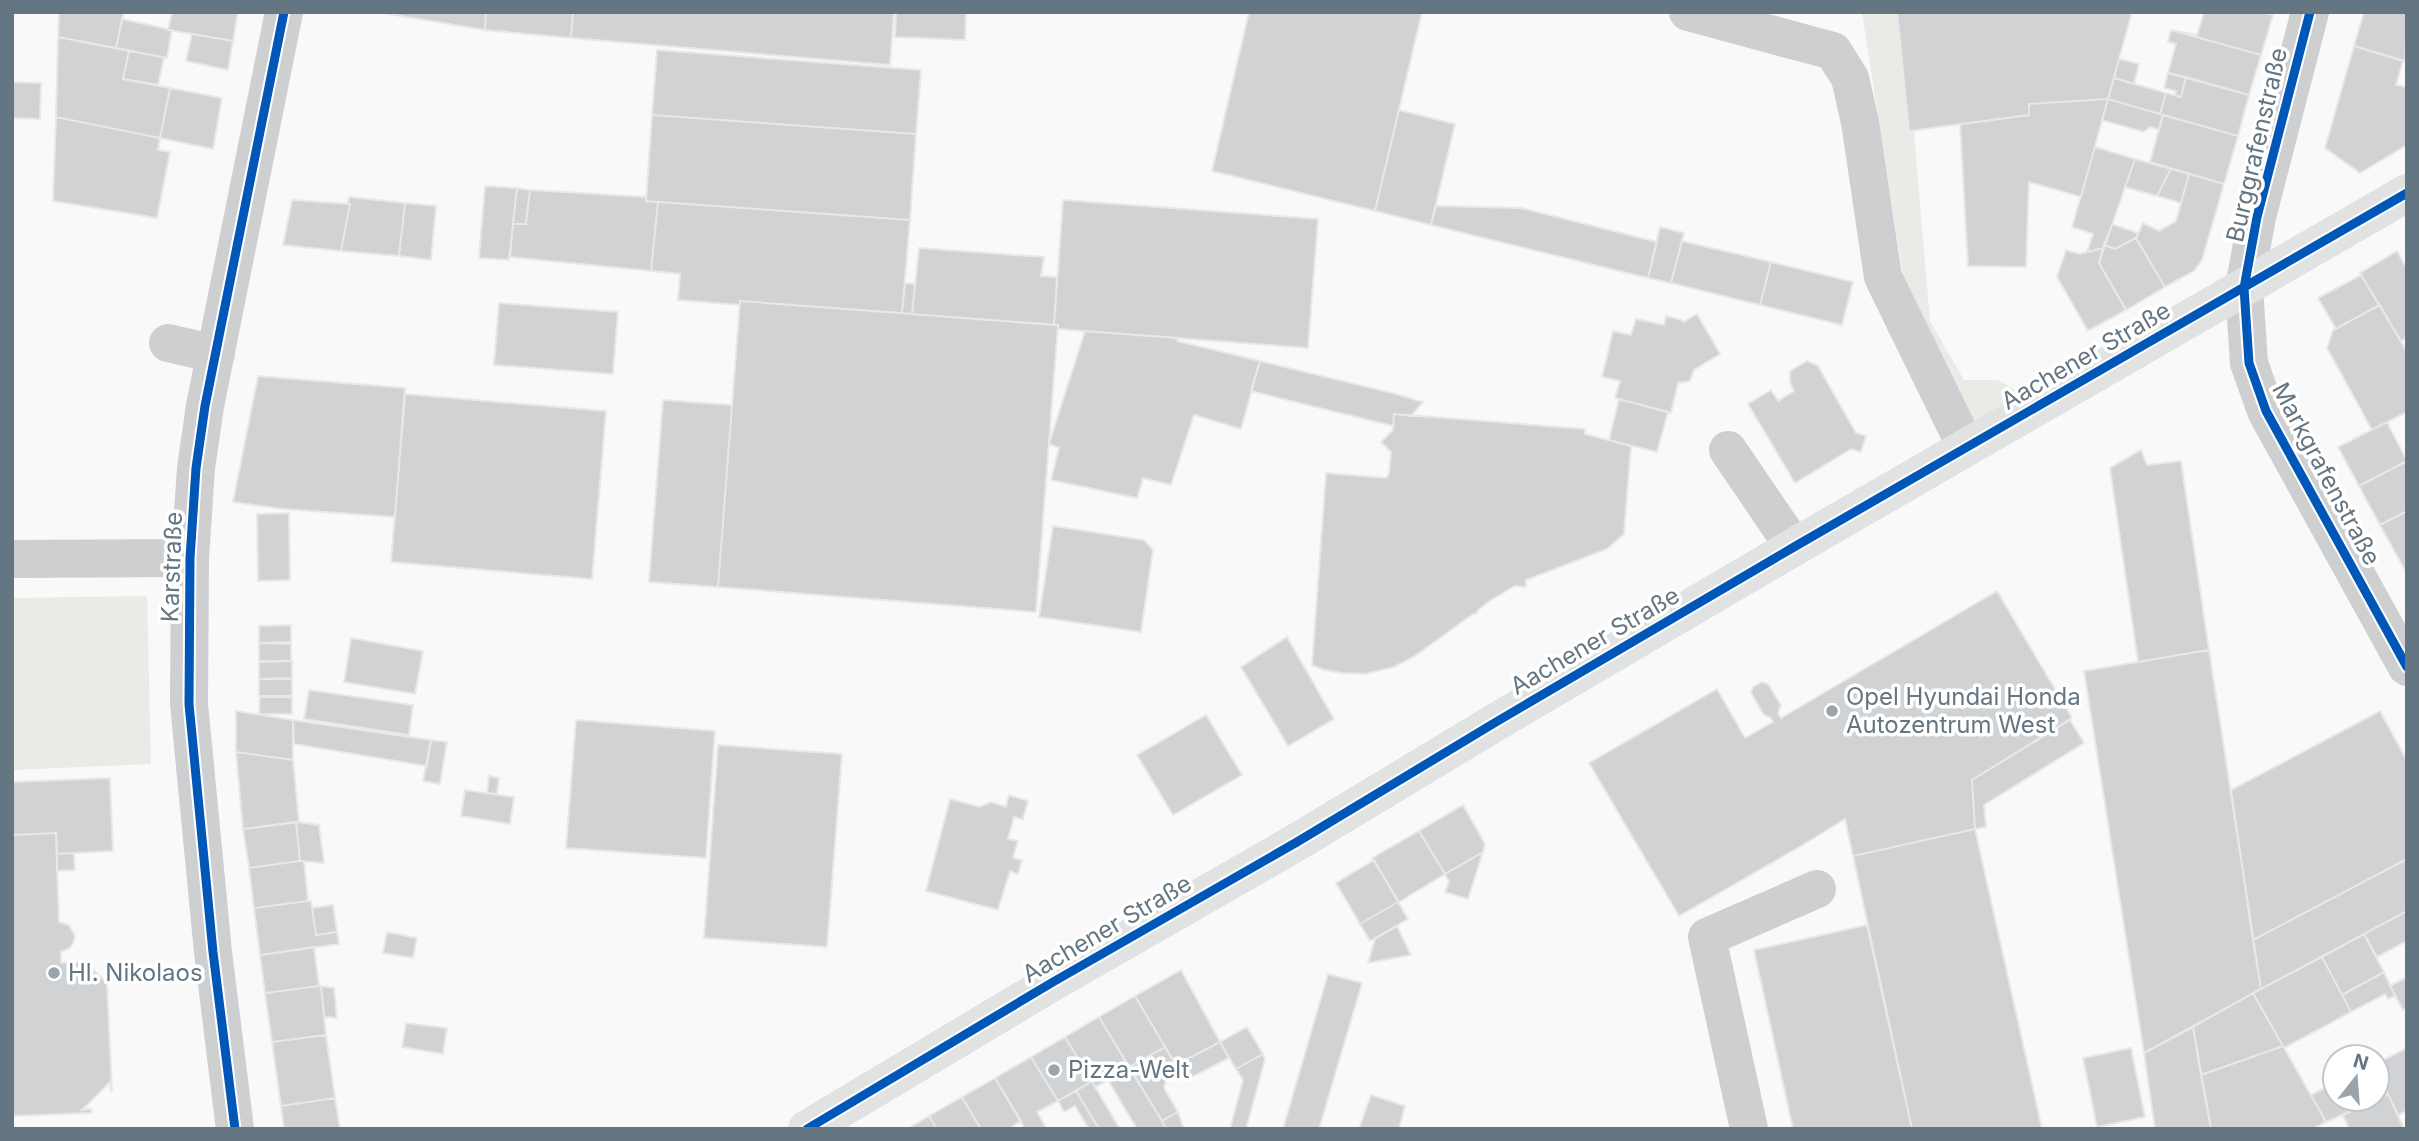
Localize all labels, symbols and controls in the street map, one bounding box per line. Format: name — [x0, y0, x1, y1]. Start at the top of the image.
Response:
street label: Burggrafenstraße — [2220, 45, 2293, 245]
street label: Aachener Straße — [1996, 295, 2175, 416]
street label: Markgrafenstraße — [2266, 378, 2387, 570]
street label: Karstraße — [155, 511, 188, 623]
street label: Aachener Straße — [1505, 580, 1684, 701]
place label: Opel Hyundai Honda Autozentrum West — [1846, 682, 2081, 739]
marker: Opel Hyundai Honda Autozentrum West — [1824, 703, 1840, 719]
street label: Aachener Straße — [1017, 868, 1196, 989]
place label: Hl. Nikolaos — [68, 958, 203, 987]
marker: Hl. Nikolaos — [46, 965, 62, 981]
north arrow — [2321, 1043, 2391, 1113]
text: N — [2351, 1049, 2371, 1075]
place label: Pizza-Welt — [1068, 1055, 1190, 1084]
marker: Pizza-Welt — [1046, 1062, 1062, 1078]

